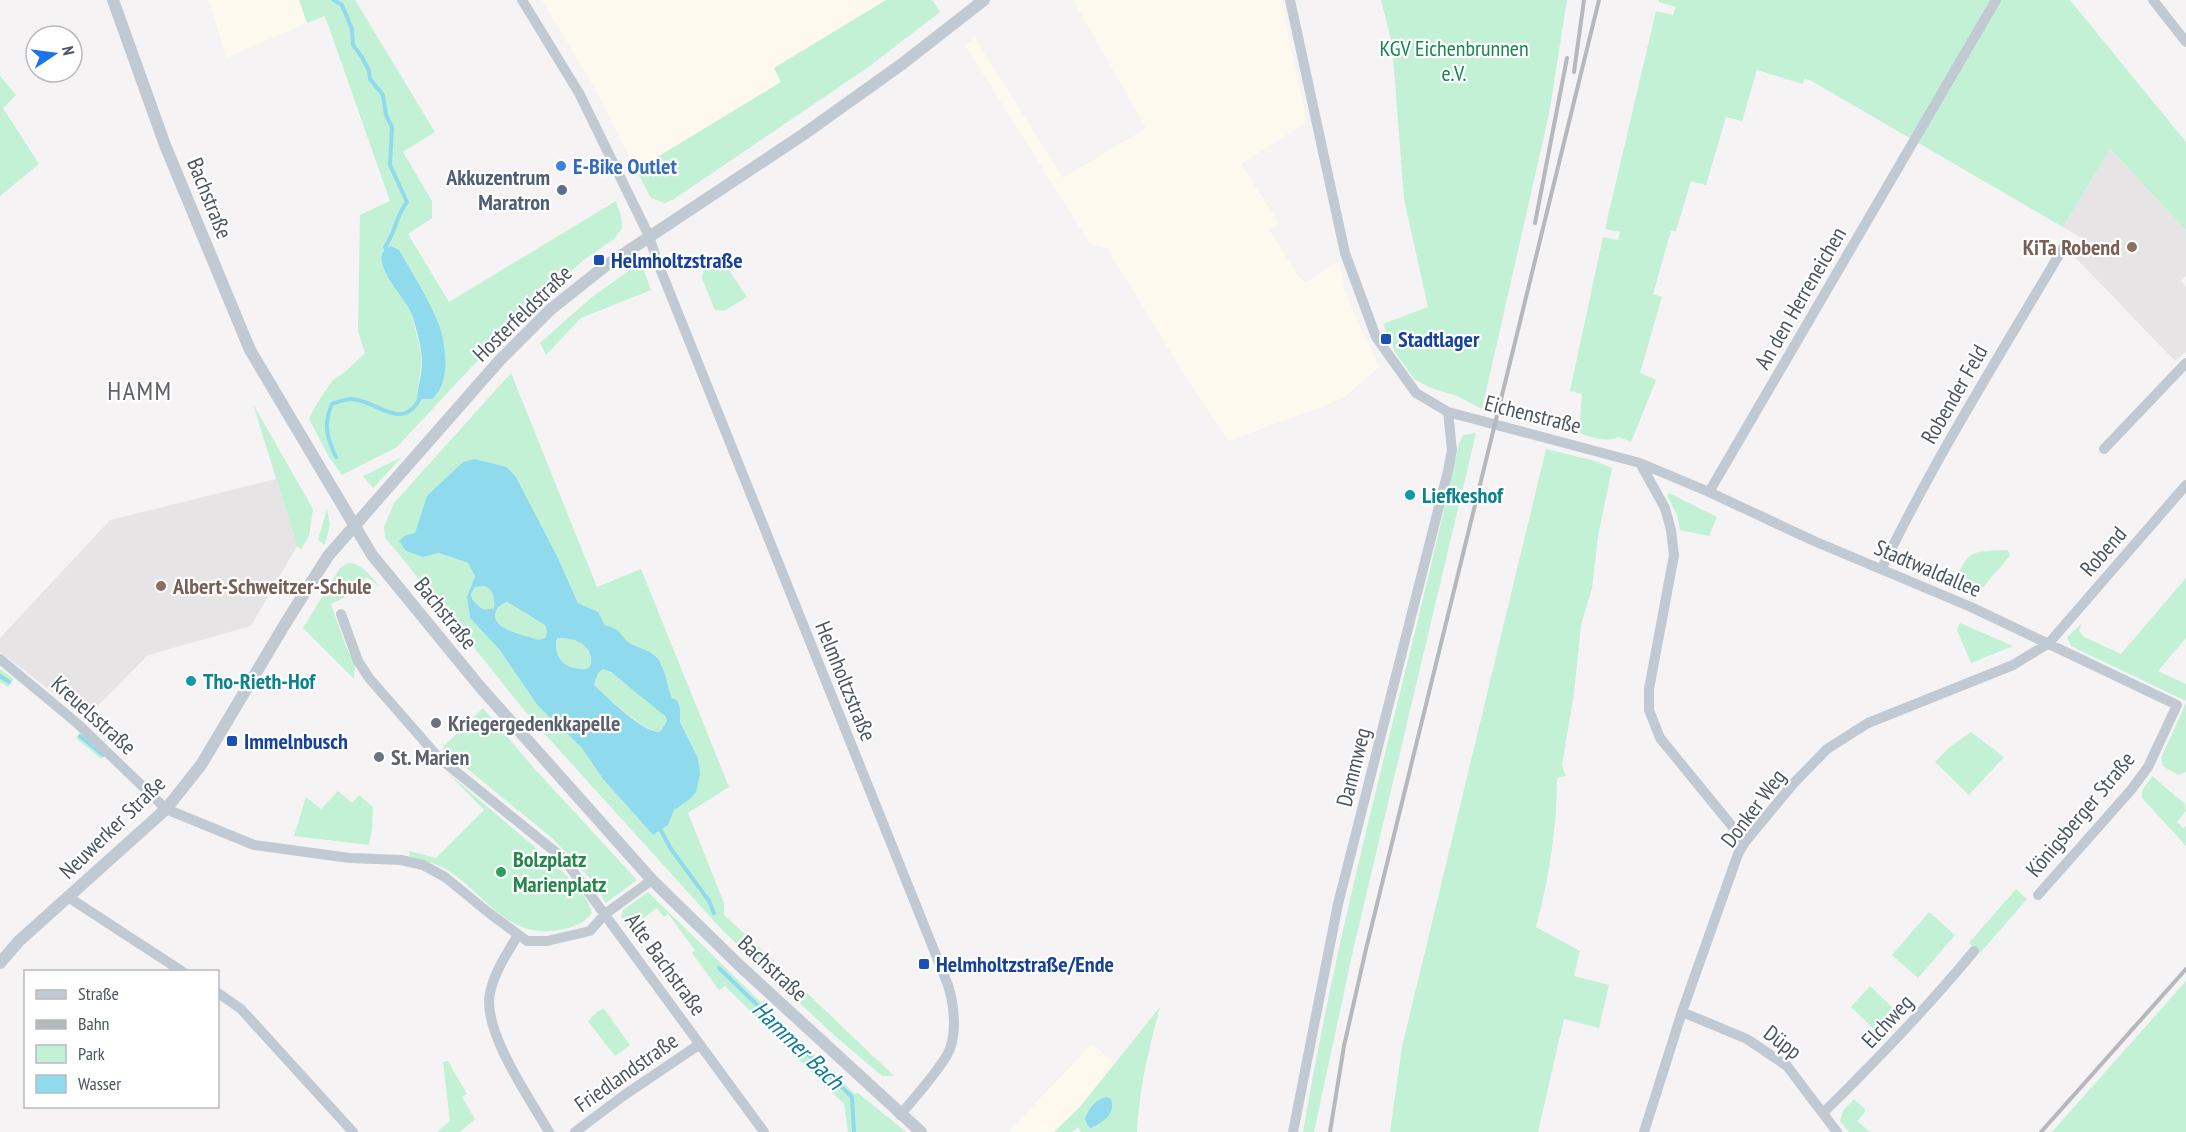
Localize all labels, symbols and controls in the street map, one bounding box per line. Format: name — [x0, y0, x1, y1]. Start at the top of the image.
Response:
north arrow — [24, 24, 84, 84]
park label: KGV Eichenbrunnen e.V. — [1379, 34, 1529, 87]
text: N — [58, 44, 79, 57]
place label: E-Bike Outlet — [573, 152, 677, 180]
street label: Bachstraße — [181, 153, 239, 243]
marker: E-Bike Outlet — [554, 159, 568, 173]
place label: Akkuzentrum Maratron — [445, 163, 550, 216]
marker: Akkuzentrum Maratron — [555, 183, 569, 197]
street label: An den Herreneichen — [1748, 222, 1852, 374]
place label: KiTa Robend — [2023, 233, 2120, 261]
marker: KiTa Robend — [2125, 240, 2139, 254]
place label: Helmholtzstraße — [611, 246, 743, 274]
marker: Helmholtzstraße — [592, 253, 606, 267]
street label: Hosterfeldstraße — [467, 259, 577, 367]
place label: Stadtlager — [1398, 325, 1480, 353]
marker: Stadtlager — [1379, 332, 1393, 346]
street label: Robender Feld — [1914, 340, 1994, 448]
district label: HAMM — [107, 374, 173, 407]
street label: Eichenstraße — [1482, 388, 1584, 440]
place label: Liefkeshof — [1422, 481, 1504, 509]
marker: Liefkeshof — [1403, 488, 1417, 502]
street label: Robend — [2074, 520, 2132, 582]
street label: Stadtwaldallee — [1870, 533, 1986, 603]
street label: Bachstraße — [408, 571, 484, 655]
place label: Albert-Schweitzer-Schule — [172, 572, 372, 600]
marker: Albert-Schweitzer-Schule — [154, 579, 168, 593]
street label: Helmholtzstraße — [809, 617, 883, 745]
place label: Tho-Rieth-Hof — [203, 667, 316, 695]
street label: Kreuelsstraße — [46, 670, 142, 760]
marker: Tho-Rieth-Hof — [184, 674, 198, 688]
place label: Kriegergedenkkapelle — [448, 709, 620, 737]
marker: Kriegergedenkkapelle — [429, 716, 443, 730]
street label: Dammweg — [1330, 725, 1376, 809]
place label: Immelnbusch — [244, 727, 348, 755]
marker: Immelnbusch — [225, 734, 239, 748]
place label: St. Marien — [391, 743, 469, 771]
street label: Königsberger Straße — [2019, 746, 2141, 882]
marker: St. Marien — [372, 750, 386, 764]
street label: Donker Weg — [1714, 763, 1792, 853]
street label: Neuwerker Straße — [53, 769, 171, 885]
place label: Bolzplatz Marienplatz — [513, 845, 606, 898]
marker: Bolzplatz Marienplatz — [494, 865, 508, 879]
street label: Alte Bachstraße — [619, 907, 713, 1021]
street label: Bachstraße — [732, 929, 814, 1007]
place label: Helmholtzstraße/Ende — [936, 950, 1114, 978]
marker: Helmholtzstraße/Ende — [917, 957, 931, 971]
legend — [24, 970, 219, 1108]
text: Straße — [78, 982, 119, 1005]
street label: Elchweg — [1855, 988, 1919, 1054]
water label: Hammer Bach — [746, 994, 851, 1097]
text: Bahn — [78, 1012, 110, 1035]
street label: Düpp — [1759, 1019, 1807, 1065]
street label: Friedlandstraße — [569, 1026, 683, 1118]
text: Park — [78, 1042, 105, 1065]
text: Wasser — [78, 1072, 121, 1095]

